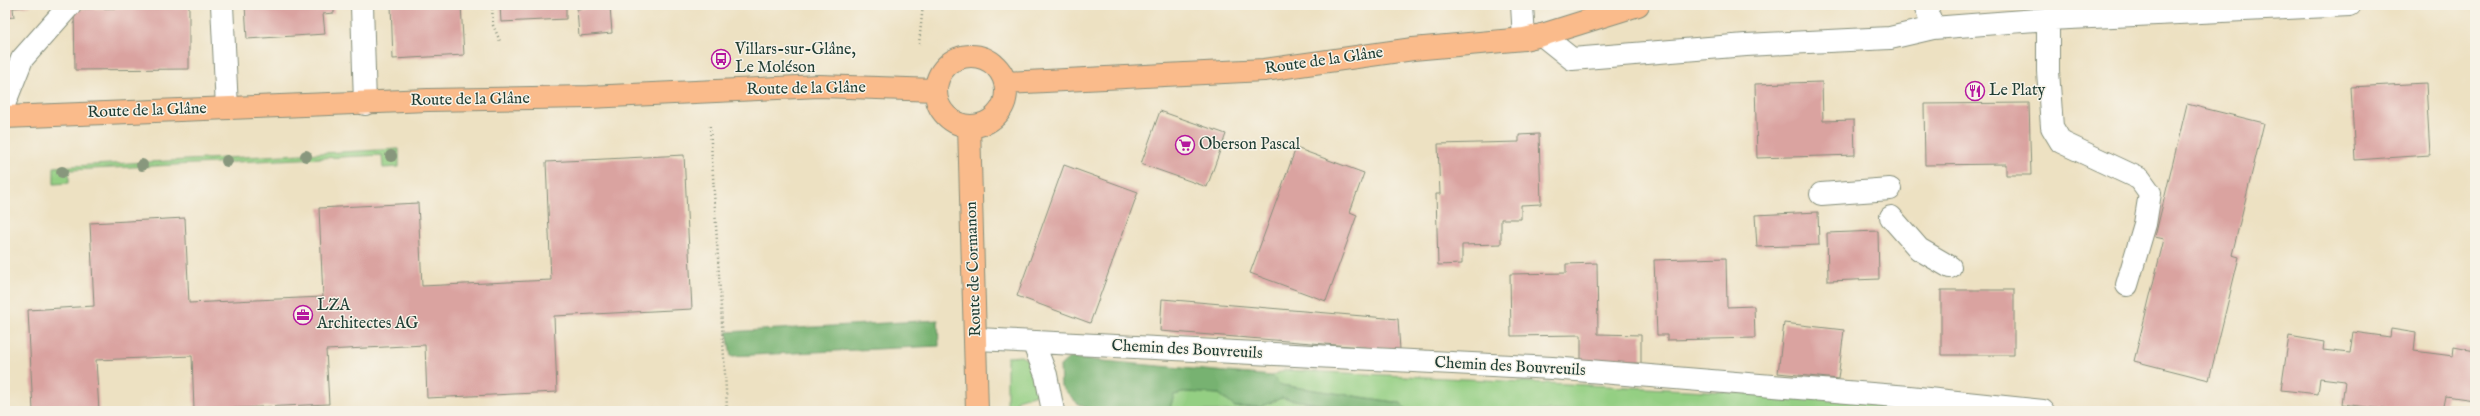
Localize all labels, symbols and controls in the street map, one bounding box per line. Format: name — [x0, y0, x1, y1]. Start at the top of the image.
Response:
place label: Villars-sur-Glâne, Le Moléson — [734, 40, 856, 78]
street label: Route de la Glâne — [1264, 43, 1384, 79]
bus stop icon: Villars-sur-Glâne, Le Moléson — [710, 48, 732, 70]
street label: Route de la Glâne — [746, 78, 866, 100]
restaurant icon: Le Platy — [1964, 80, 1986, 102]
place label: Le Platy — [1989, 81, 2045, 101]
street label: Route de la Glâne — [410, 89, 530, 111]
street label: Route de la Glâne — [87, 99, 207, 123]
supermarket icon: Oberson Pascal — [1174, 134, 1196, 156]
place label: Oberson Pascal — [1199, 135, 1301, 155]
street label: Route de Cormanon — [962, 201, 986, 337]
place label: LZA Architectes AG — [316, 296, 419, 334]
office icon: LZA Architectes AG — [292, 304, 314, 326]
street label: Chemin des Bouvreuils — [1111, 336, 1263, 364]
street label: Chemin des Bouvreuils — [1434, 353, 1586, 381]

